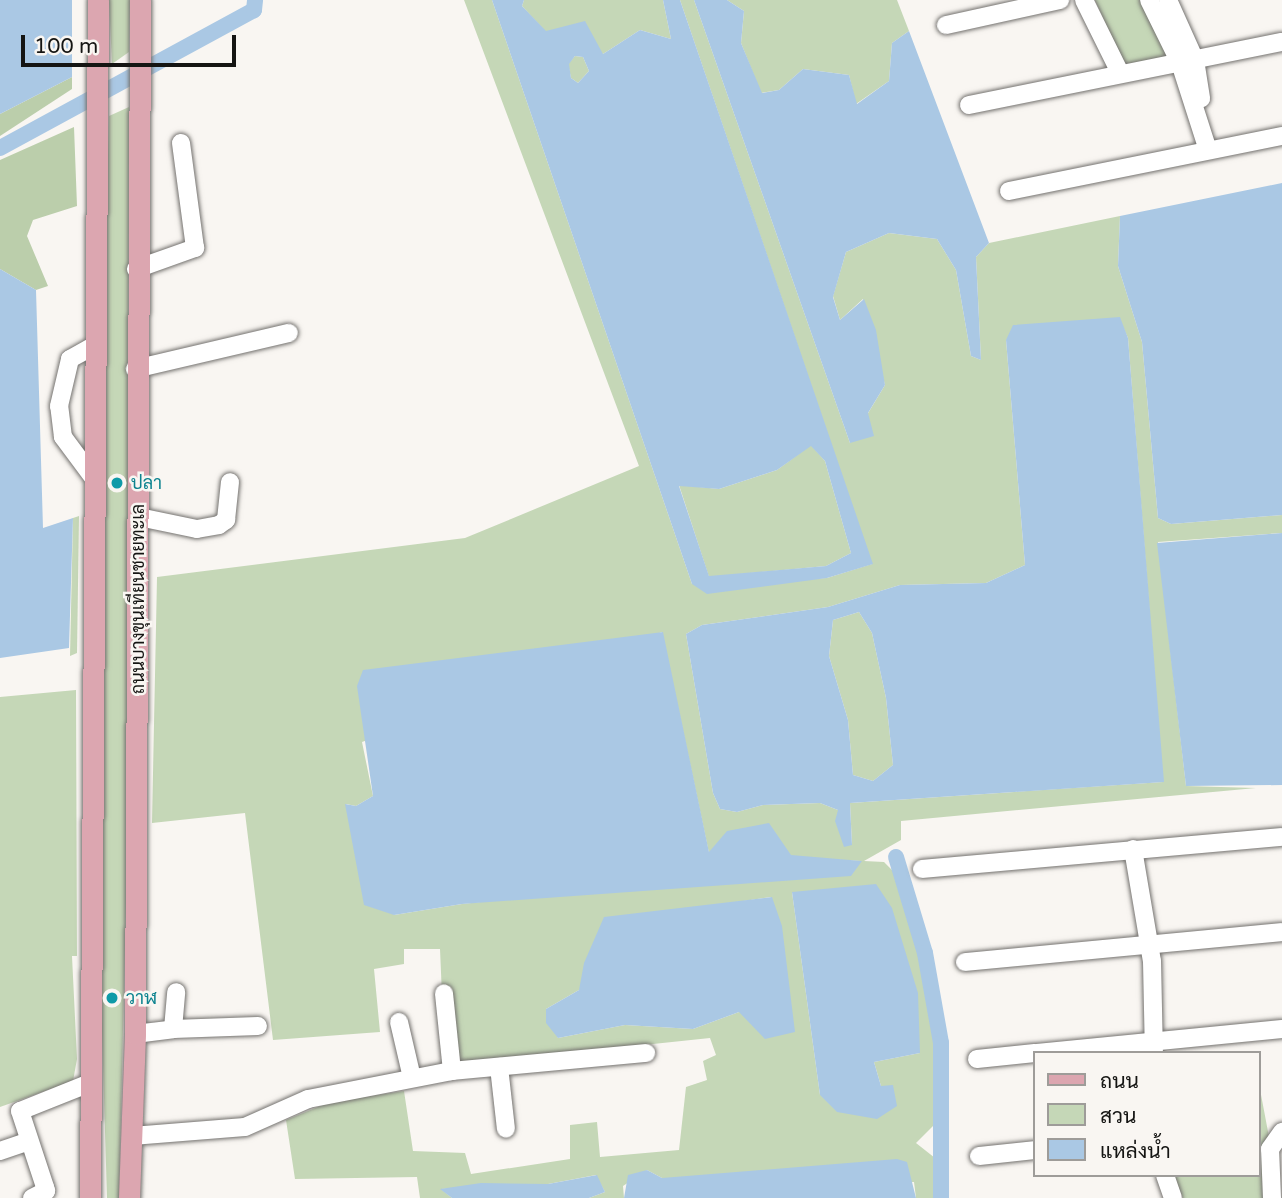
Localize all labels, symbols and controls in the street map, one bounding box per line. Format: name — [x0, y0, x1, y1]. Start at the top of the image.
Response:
scale bar — [24, 21, 240, 65]
text: 100 m — [34, 34, 98, 59]
place label: ปลา — [131, 472, 162, 494]
marker: ปลา — [109, 475, 125, 491]
street label: ถนนบางขุนเทียนชายทะเล — [127, 504, 149, 694]
place label: วาฬ — [126, 987, 157, 1009]
marker: วาฬ — [104, 990, 120, 1006]
legend — [1034, 1051, 1261, 1177]
text: ถนน — [1100, 1069, 1139, 1094]
text: สวน — [1100, 1104, 1136, 1129]
text: แหล่งน้ำ — [1100, 1139, 1171, 1164]

